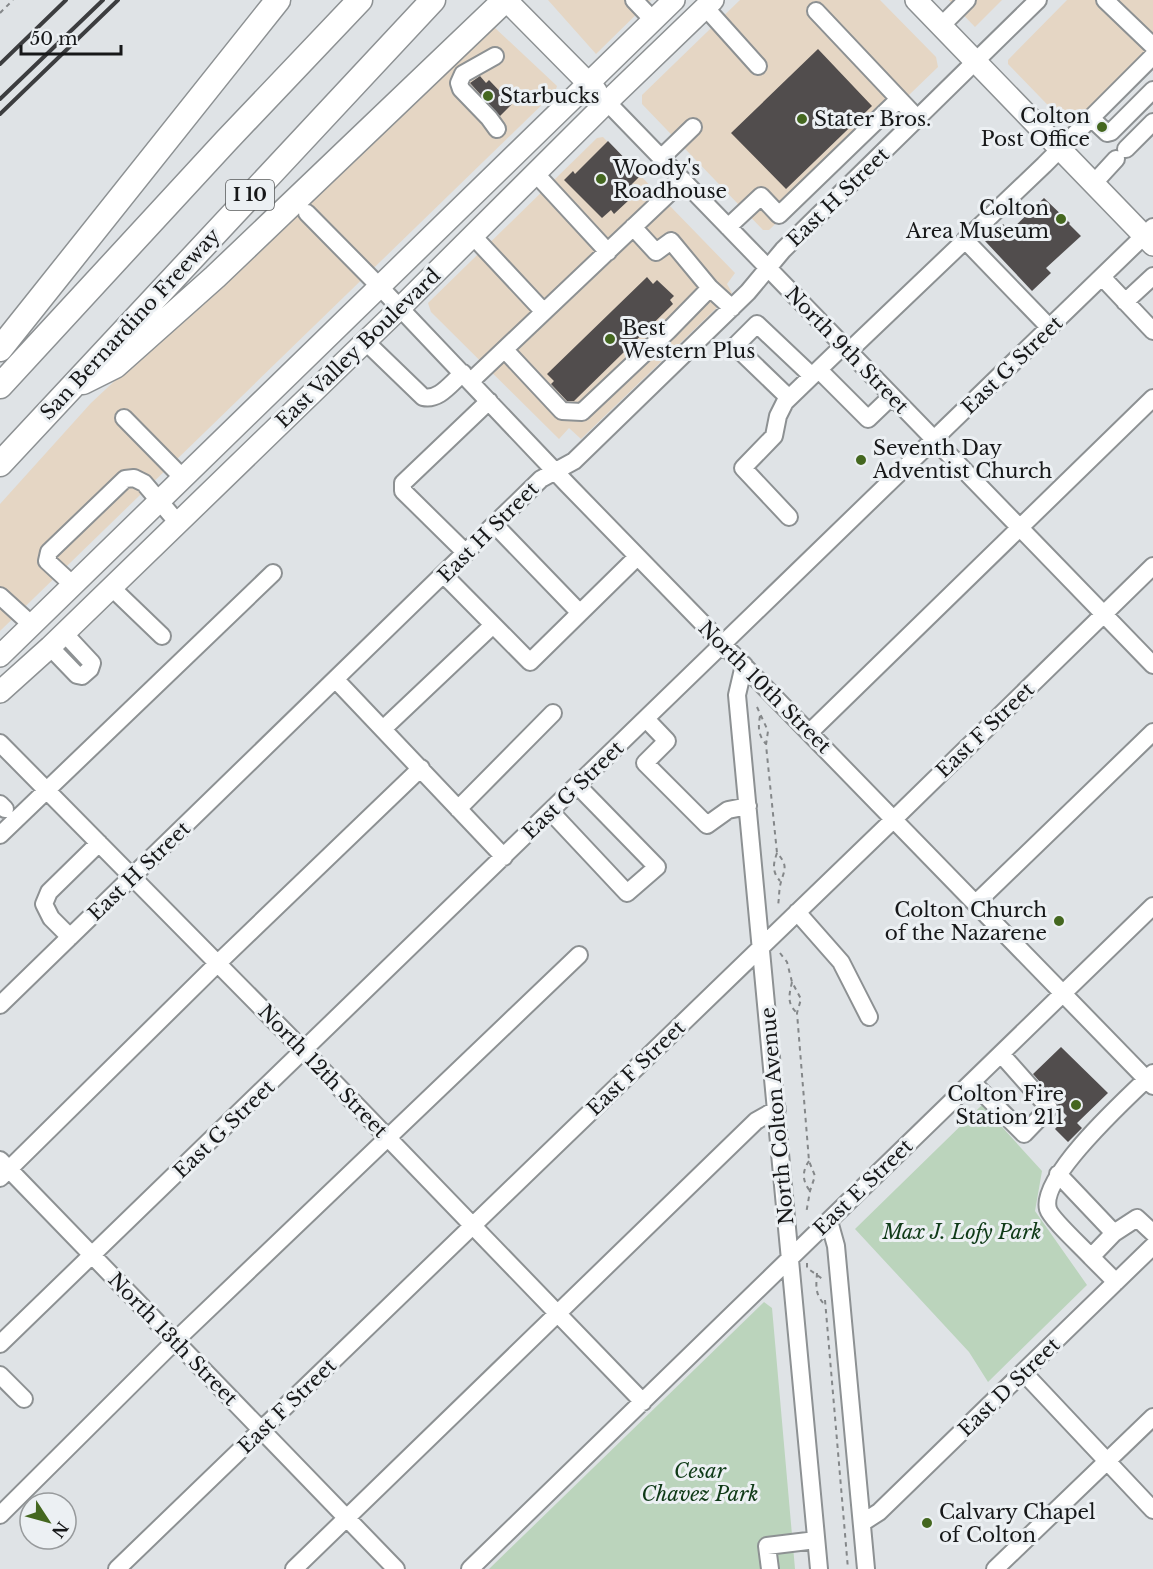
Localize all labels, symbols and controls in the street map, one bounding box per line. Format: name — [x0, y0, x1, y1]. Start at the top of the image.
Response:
scale bar — [21, 18, 122, 56]
text: 50 m — [30, 28, 78, 50]
place label: Starbucks — [500, 84, 600, 108]
marker: Starbucks — [481, 89, 495, 103]
place label: Colton Post Office — [981, 104, 1090, 151]
place label: Stater Bros. — [814, 107, 931, 131]
marker: Stater Bros. — [795, 112, 809, 126]
marker: Colton Post Office — [1095, 120, 1109, 134]
street label: East H Street — [782, 142, 894, 252]
place label: Woody's Roadhouse — [612, 156, 727, 203]
marker: Woody's Roadhouse — [594, 172, 608, 186]
road number: I 10 — [226, 180, 274, 210]
place label: Colton Area Museum — [905, 196, 1050, 243]
marker: Colton Area Museum — [1054, 212, 1068, 226]
street label: San Bernardino Freeway — [35, 223, 225, 425]
street label: East Valley Boulevard — [271, 263, 445, 433]
street label: North 9th Street — [780, 282, 914, 419]
street label: East G Street — [957, 311, 1068, 419]
place label: Best Western Plus — [621, 316, 755, 363]
marker: Best Western Plus — [603, 332, 617, 346]
place label: Seventh Day Adventist Church — [872, 436, 1052, 483]
marker: Seventh Day Adventist Church — [854, 453, 868, 467]
street label: East H Street — [433, 476, 544, 587]
street label: North 10th Street — [694, 616, 837, 759]
street label: East F Street — [931, 677, 1039, 783]
street label: East G Street — [518, 736, 629, 844]
street label: East H Street — [83, 816, 195, 926]
place label: Colton Church of the Nazarene — [885, 898, 1047, 945]
marker: Colton Church of the Nazarene — [1052, 914, 1066, 928]
street label: North 12th Street — [253, 1000, 393, 1143]
street label: North Colton Avenue — [756, 1006, 798, 1226]
street label: East F Street — [582, 1015, 690, 1121]
street label: East G Street — [169, 1075, 280, 1183]
place label: Colton Fire Station 211 — [947, 1082, 1064, 1129]
marker: Colton Fire Station 211 — [1069, 1098, 1083, 1112]
street label: East E Street — [808, 1133, 918, 1240]
park label: Max J. Lofy Park — [881, 1220, 1042, 1244]
street label: North 13th Street — [103, 1268, 243, 1411]
street label: East D Street — [953, 1332, 1065, 1441]
street label: East F Street — [233, 1353, 341, 1459]
park label: Cesar Chavez Park — [641, 1459, 759, 1506]
north arrow — [18, 1491, 78, 1551]
place label: Calvary Chapel of Colton — [939, 1500, 1095, 1547]
marker: Calvary Chapel of Colton — [920, 1516, 934, 1530]
text: N — [48, 1518, 73, 1542]

